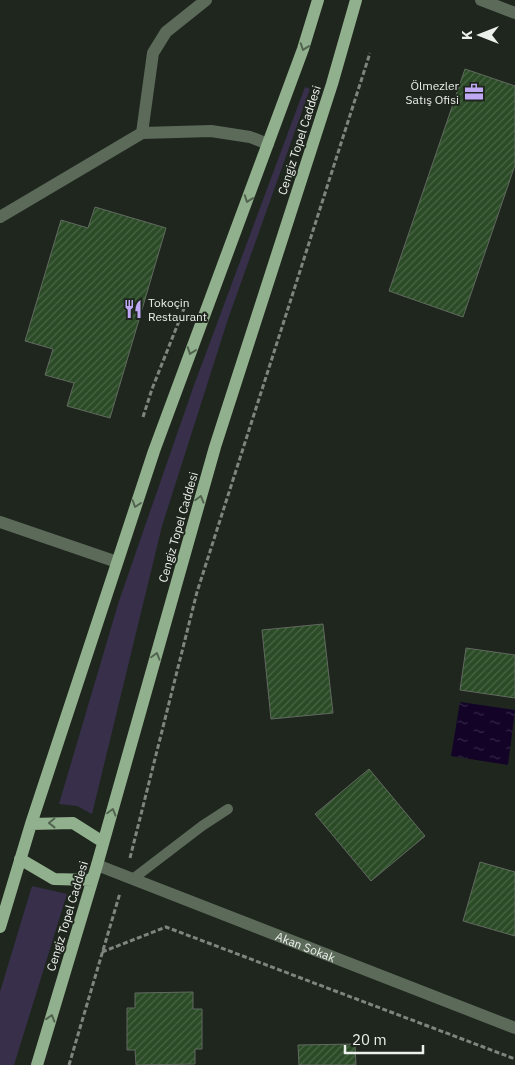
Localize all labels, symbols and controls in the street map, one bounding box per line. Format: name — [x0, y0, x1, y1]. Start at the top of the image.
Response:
north arrow — [455, 10, 505, 60]
text: K — [458, 30, 476, 40]
one-way arrow — [300, 42, 310, 50]
place label: Ölmezler Satış Ofisi — [406, 78, 460, 107]
office icon: Ölmezler Satış Ofisi — [463, 81, 485, 103]
street label: Cengiz Topel Caddesi — [274, 83, 324, 197]
one-way arrow — [244, 194, 254, 203]
place label: Tokoçin Restaurant — [148, 295, 207, 324]
restaurant icon: Tokoçin Restaurant — [122, 298, 144, 320]
one-way arrow — [187, 347, 197, 355]
street label: Cengiz Topel Caddesi — [155, 470, 201, 584]
one-way arrow — [195, 496, 205, 504]
one-way arrow — [132, 500, 142, 508]
one-way arrow — [150, 652, 160, 660]
one-way arrow — [106, 808, 116, 817]
one-way arrow — [48, 818, 56, 829]
street label: Cengiz Topel Caddesi — [43, 859, 91, 973]
street label: Akan Sokak — [274, 928, 338, 965]
one-way arrow — [46, 1015, 56, 1023]
scale bar — [345, 1022, 422, 1054]
text: 20 m — [352, 1030, 387, 1049]

